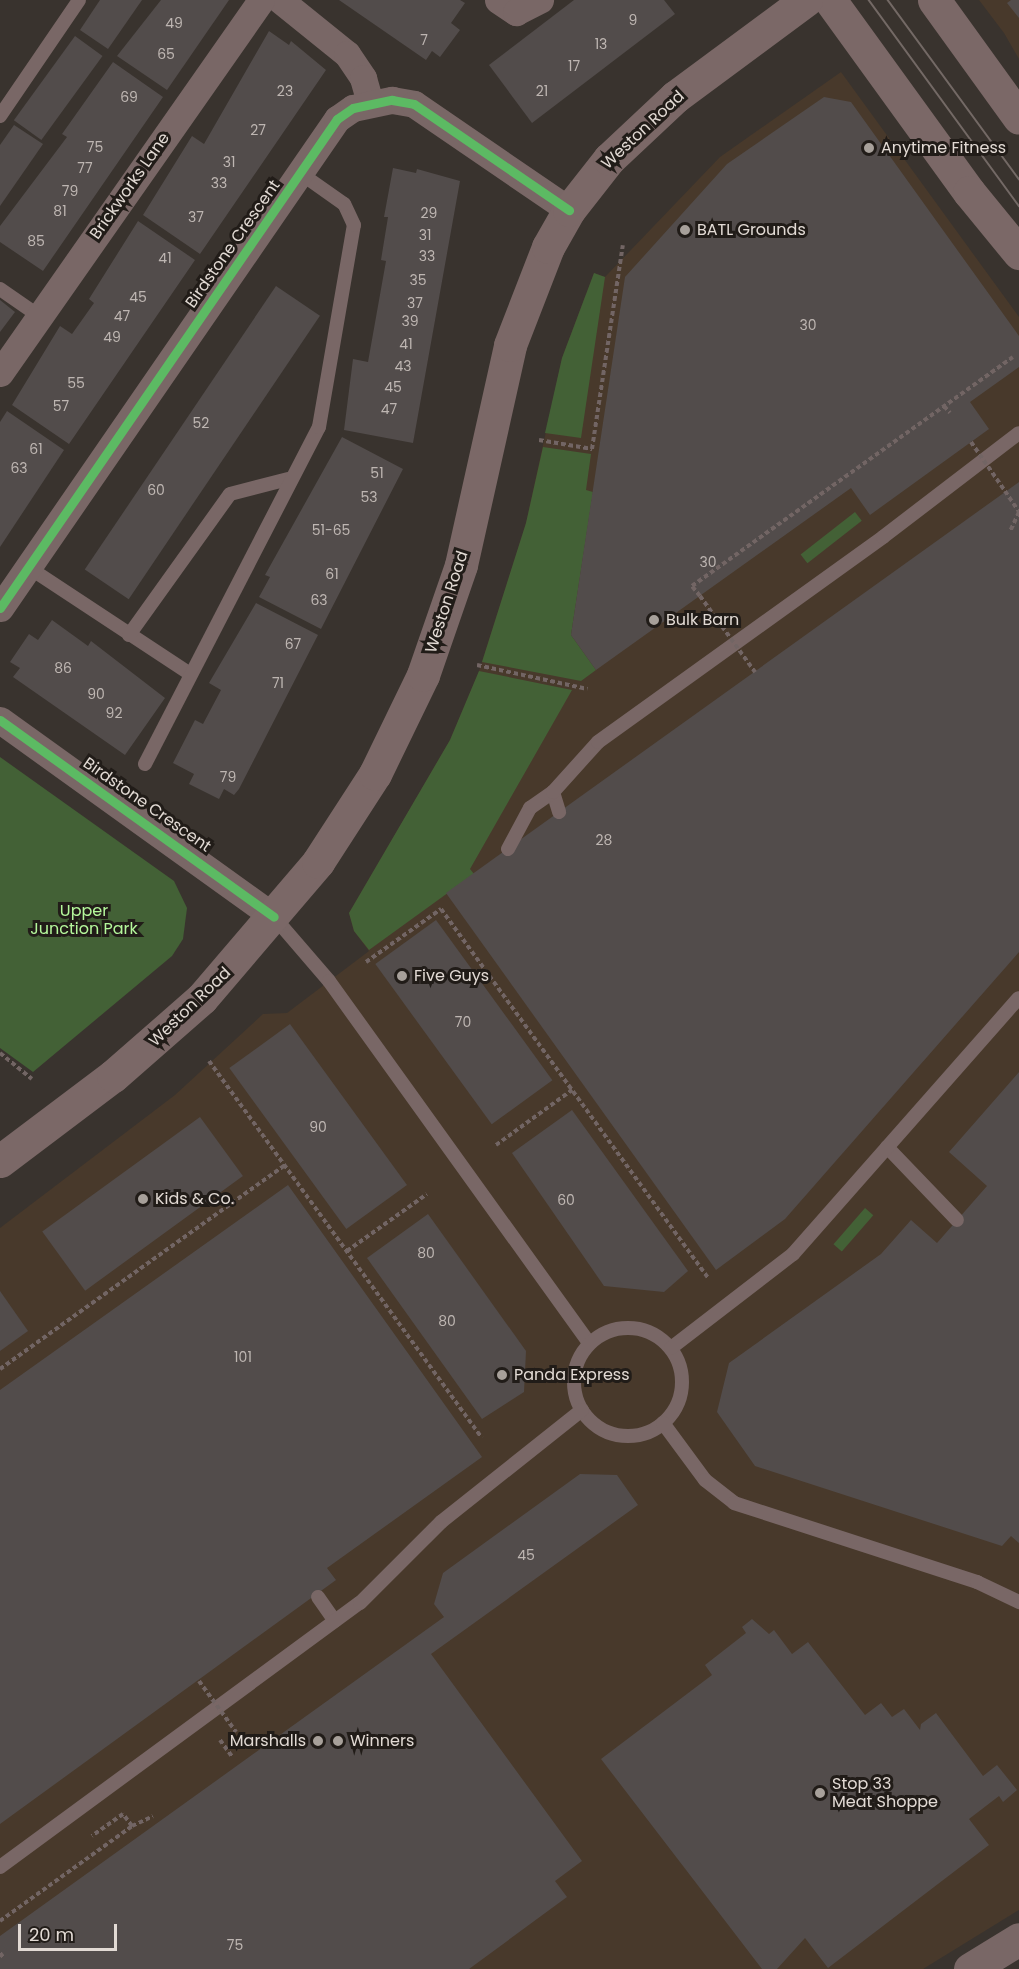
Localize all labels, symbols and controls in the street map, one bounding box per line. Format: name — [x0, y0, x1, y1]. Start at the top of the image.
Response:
house number: 9 — [629, 12, 637, 28]
house number: 49 — [165, 15, 183, 31]
house number: 7 — [420, 32, 428, 48]
house number: 13 — [595, 36, 607, 52]
house number: 65 — [157, 46, 175, 62]
house number: 17 — [568, 58, 580, 74]
house number: 23 — [277, 83, 293, 99]
house number: 21 — [536, 83, 548, 99]
street label: Weston Road — [598, 87, 688, 173]
house number: 69 — [120, 89, 138, 105]
house number: 27 — [250, 122, 266, 138]
street label: Brickworks Lane — [86, 129, 174, 243]
place label: Anytime Fitness — [881, 138, 1006, 158]
house number: 75 — [87, 139, 103, 155]
marker: Anytime Fitness — [862, 141, 876, 155]
house number: 31 — [223, 154, 235, 170]
house number: 77 — [77, 160, 93, 176]
house number: 33 — [211, 175, 227, 191]
street label: Birdstone Crescent — [182, 176, 284, 312]
house number: 79 — [62, 183, 78, 199]
house number: 81 — [53, 203, 67, 219]
house number: 29 — [421, 205, 437, 221]
house number: 37 — [188, 209, 204, 225]
place label: BATL Grounds — [697, 220, 806, 240]
marker: BATL Grounds — [678, 223, 692, 237]
house number: 31 — [419, 227, 431, 243]
house number: 85 — [27, 233, 45, 249]
house number: 33 — [419, 248, 435, 264]
house number: 41 — [158, 250, 172, 266]
house number: 35 — [409, 272, 427, 288]
house number: 45 — [129, 289, 147, 305]
house number: 37 — [407, 295, 423, 311]
house number: 47 — [114, 308, 130, 324]
house number: 39 — [401, 313, 419, 329]
house number: 30 — [799, 317, 817, 333]
house number: 49 — [103, 329, 121, 345]
house number: 41 — [399, 336, 413, 352]
house number: 43 — [394, 358, 412, 374]
house number: 55 — [67, 375, 85, 391]
house number: 45 — [384, 379, 402, 395]
house number: 57 — [53, 398, 69, 414]
house number: 47 — [381, 401, 397, 417]
house number: 52 — [193, 415, 209, 431]
house number: 61 — [29, 441, 43, 457]
house number: 63 — [10, 460, 28, 476]
house number: 51 — [370, 465, 384, 481]
house number: 60 — [147, 482, 165, 498]
house number: 53 — [360, 489, 378, 505]
house number: 51-65 — [312, 522, 350, 538]
street label: Weston Road — [421, 549, 473, 655]
house number: 30 — [699, 554, 717, 570]
house number: 61 — [325, 566, 339, 582]
house number: 63 — [310, 592, 328, 608]
place label: Bulk Barn — [666, 610, 739, 630]
marker: Bulk Barn — [647, 613, 661, 627]
house number: 67 — [285, 636, 301, 652]
house number: 86 — [54, 660, 72, 676]
house number: 71 — [272, 675, 284, 691]
house number: 90 — [87, 686, 105, 702]
house number: 92 — [106, 705, 122, 721]
street label: Birdstone Crescent — [79, 754, 215, 856]
house number: 79 — [220, 769, 236, 785]
house number: 28 — [596, 832, 612, 848]
park label: Upper Junction Park — [30, 901, 138, 939]
street label: Weston Road — [145, 963, 235, 1051]
place label: Five Guys — [414, 966, 489, 986]
marker: Five Guys — [395, 969, 409, 983]
house number: 70 — [455, 1014, 471, 1030]
house number: 90 — [309, 1119, 327, 1135]
place label: Kids & Co. — [155, 1189, 234, 1209]
marker: Kids & Co. — [136, 1192, 150, 1206]
house number: 60 — [557, 1192, 575, 1208]
house number: 80 — [417, 1245, 435, 1261]
house number: 80 — [438, 1313, 456, 1329]
house number: 101 — [234, 1349, 252, 1365]
place label: Panda Express — [514, 1365, 630, 1385]
marker: Panda Express — [495, 1368, 509, 1382]
house number: 45 — [517, 1547, 535, 1563]
place label: Marshalls — [230, 1731, 306, 1751]
place label: Winners — [350, 1731, 414, 1751]
marker: Marshalls — [311, 1734, 325, 1748]
marker: Winners — [331, 1734, 345, 1748]
place label: Stop 33 Meat Shoppe — [832, 1774, 938, 1812]
marker: Stop 33 Meat Shoppe — [813, 1786, 827, 1800]
scale bar — [21, 1912, 120, 1950]
text: 20 m — [29, 1922, 74, 1947]
house number: 75 — [227, 1937, 243, 1953]

